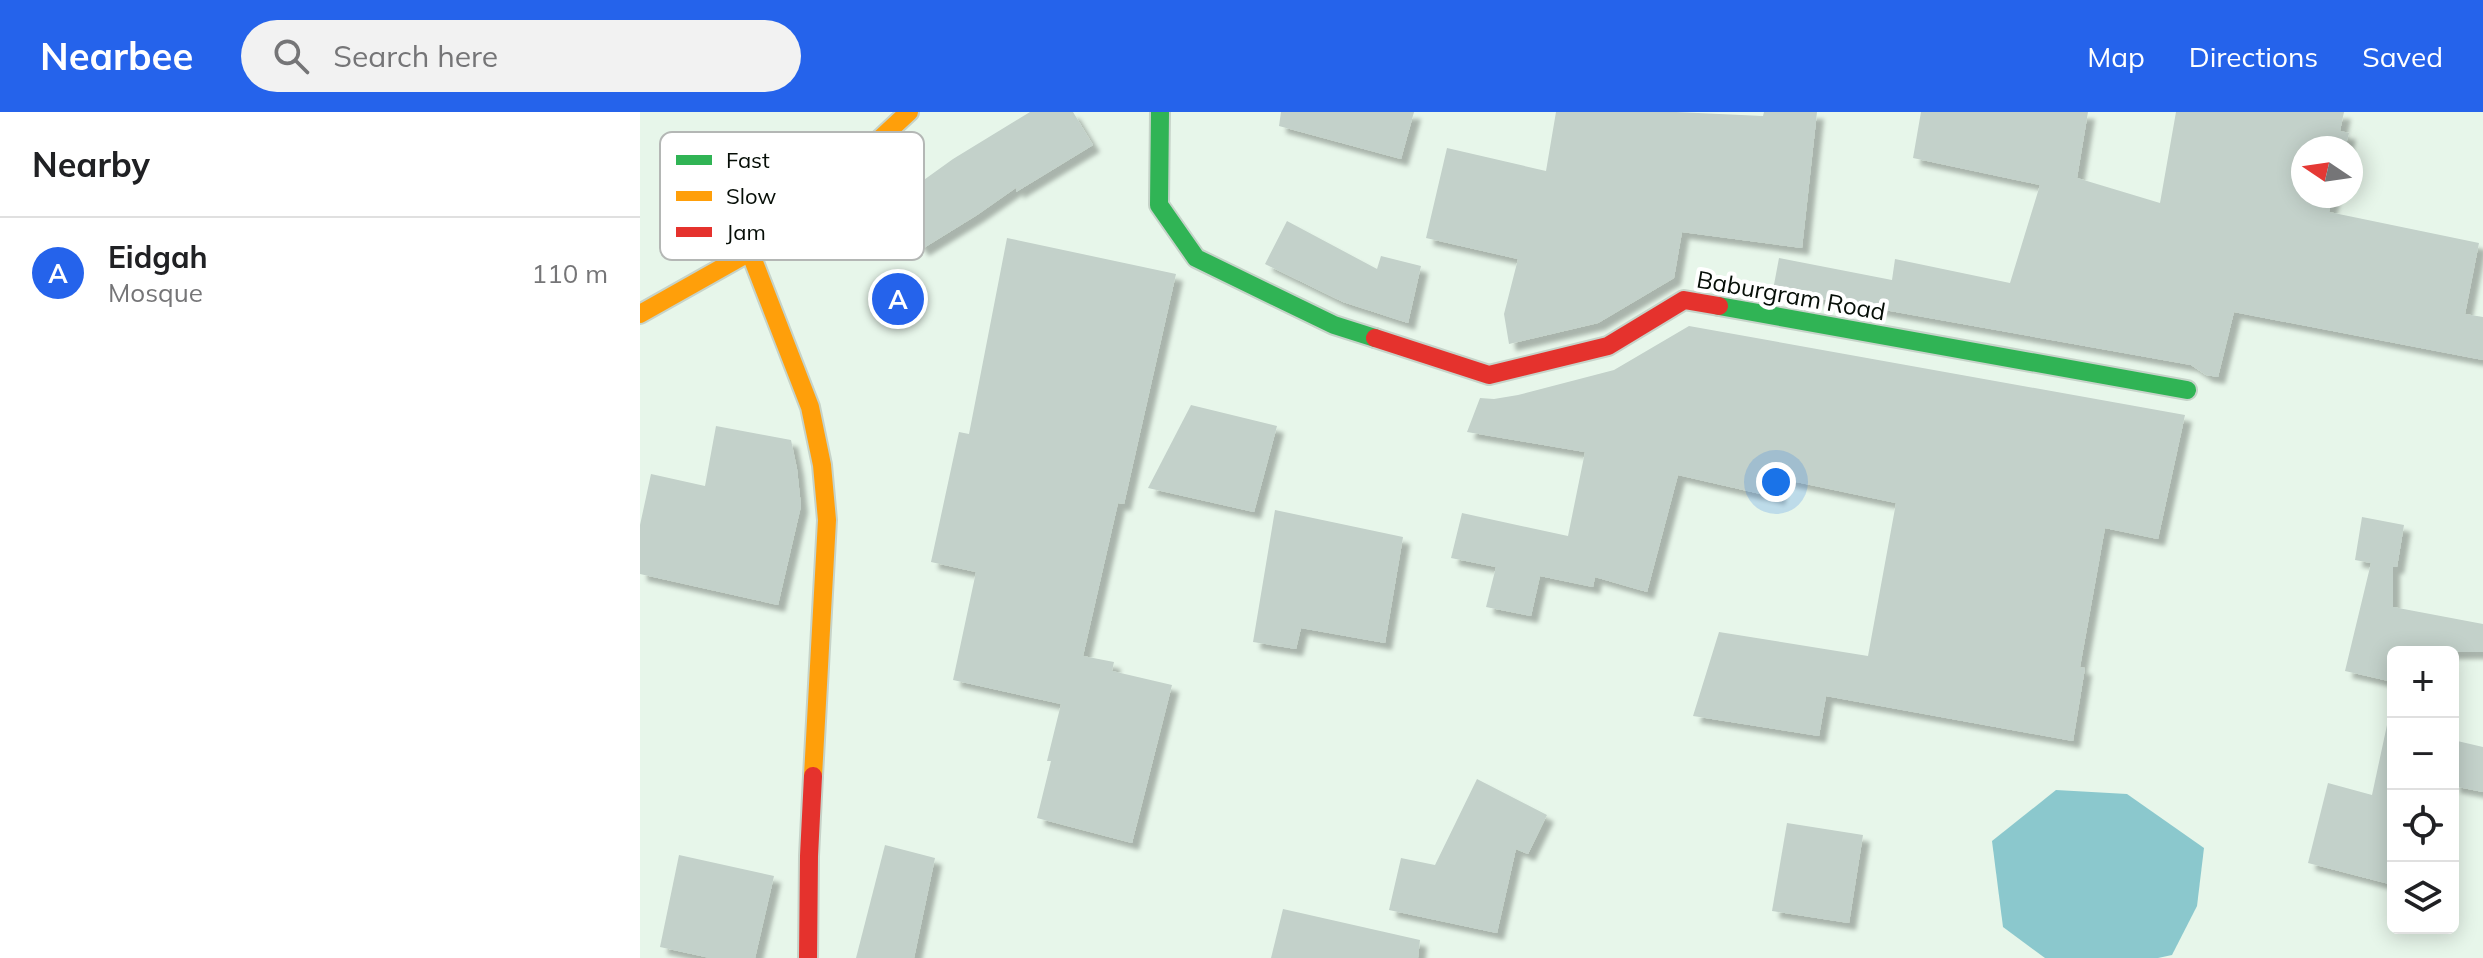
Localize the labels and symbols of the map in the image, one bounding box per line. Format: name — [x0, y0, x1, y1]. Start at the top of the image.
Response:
legend — [660, 132, 924, 260]
north arrow — [2291, 136, 2363, 208]
text: Fast — [726, 146, 770, 174]
text: Slow — [726, 182, 776, 210]
text: Jam — [726, 218, 766, 246]
street label: Baburgram Road — [1694, 264, 1888, 326]
pin: A — [872, 269, 924, 329]
your location — [1756, 462, 1796, 502]

